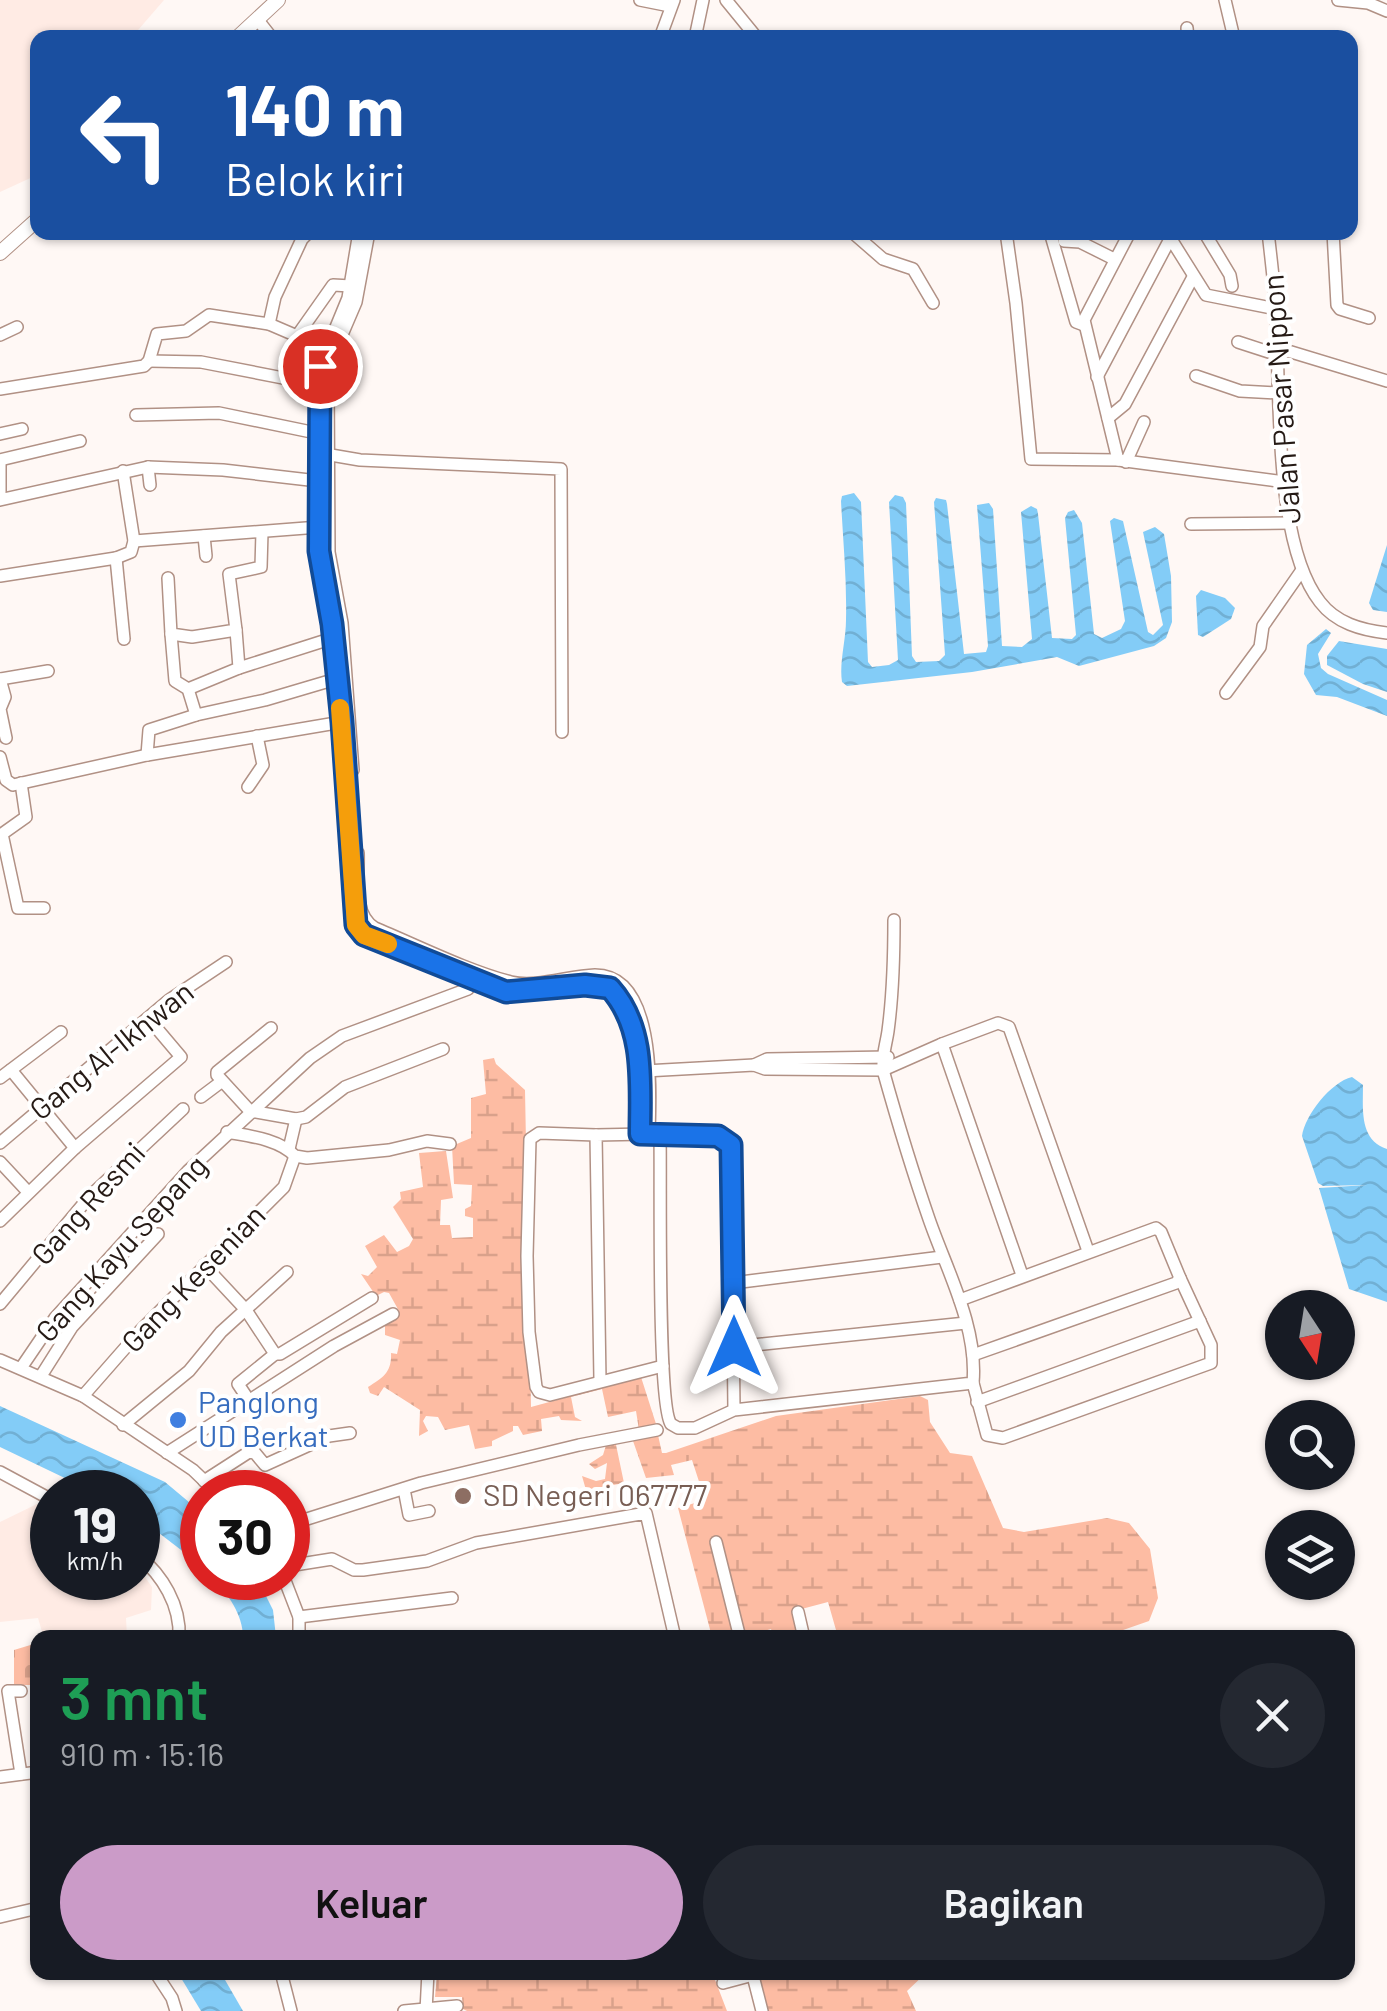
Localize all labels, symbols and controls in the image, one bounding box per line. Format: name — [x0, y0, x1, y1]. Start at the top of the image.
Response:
text: 140 m — [225, 66, 404, 150]
icon: left — [60, 70, 190, 200]
text: Belok kiri — [225, 151, 406, 205]
street label: Jalan Pasar Nippon — [1253, 273, 1307, 525]
pin — [278, 324, 363, 409]
icon: arrive — [293, 339, 348, 394]
street label: Gang Al-Ikhwan — [22, 972, 200, 1126]
street label: Gang Resmi — [23, 1134, 152, 1271]
street label: Gang Kayu Sepang — [27, 1147, 214, 1348]
street label: Gang Kesenian — [113, 1196, 272, 1359]
north arrow — [1265, 1290, 1355, 1380]
map controls — [1265, 1290, 1355, 1600]
position arrow — [682, 1295, 786, 1399]
place label: Panglong UD Berkat — [198, 1383, 329, 1453]
button: search — [1265, 1400, 1355, 1490]
marker: Panglong UD Berkat — [167, 1409, 189, 1431]
speed limit sign: 30 — [180, 1470, 310, 1600]
place label: SD Negeri 067777 — [483, 1476, 707, 1512]
marker: SD Negeri 067777 — [452, 1485, 474, 1507]
text: 19 — [73, 1493, 117, 1553]
button: layers — [1265, 1510, 1355, 1600]
text: km/h — [67, 1545, 123, 1575]
text: 3 mnt — [60, 1660, 209, 1732]
button: close — [1220, 1663, 1325, 1768]
text: 910 m · 15:16 — [60, 1734, 224, 1772]
button: Keluar — [60, 1845, 683, 1960]
button: Bagikan — [703, 1845, 1325, 1960]

